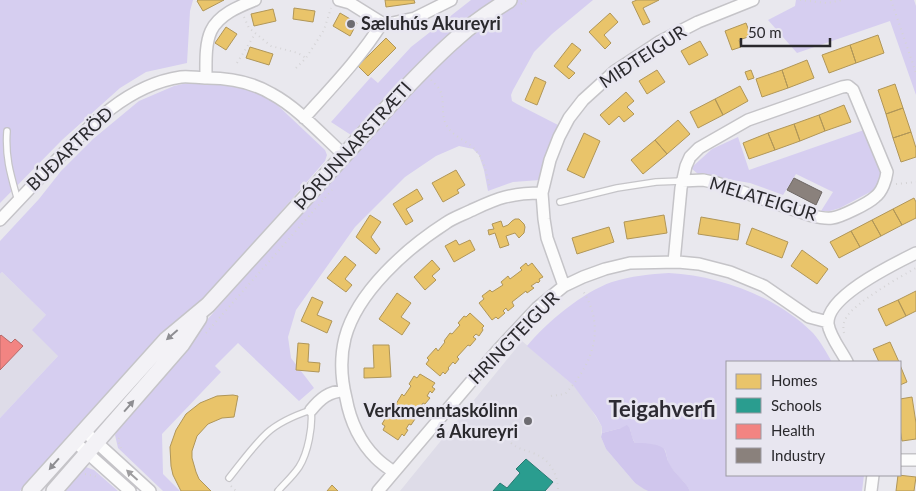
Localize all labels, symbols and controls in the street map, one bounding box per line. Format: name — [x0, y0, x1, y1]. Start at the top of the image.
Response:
place label: Sæluhús Akureyri — [361, 12, 501, 34]
scale bar — [741, 15, 830, 47]
marker: Sæluhús Akureyri — [345, 18, 357, 30]
street label: MIÐTEIGUR — [595, 20, 690, 92]
text: 50 m — [748, 23, 782, 41]
street label: ÞÓRUNNARSTRÆTI — [289, 77, 416, 214]
street label: BÚÐARTRÖÐ — [22, 102, 117, 195]
street label: MELATEIGUR — [707, 171, 820, 225]
street label: HRINGTEIGUR — [463, 286, 564, 388]
one-way arrow — [166, 329, 178, 340]
legend — [726, 361, 901, 476]
text: Homes — [771, 371, 817, 389]
district label: Teigahverfi — [608, 395, 716, 422]
text: Schools — [771, 396, 822, 414]
place label: Verkmenntaskólinn á Akureyri — [363, 399, 518, 442]
one-way arrow — [123, 400, 134, 412]
marker: Verkmenntaskólinn á Akureyri — [522, 415, 534, 427]
text: Health — [771, 421, 815, 439]
text: Industry — [771, 446, 826, 464]
one-way arrow — [48, 458, 59, 471]
one-way arrow — [127, 469, 139, 481]

